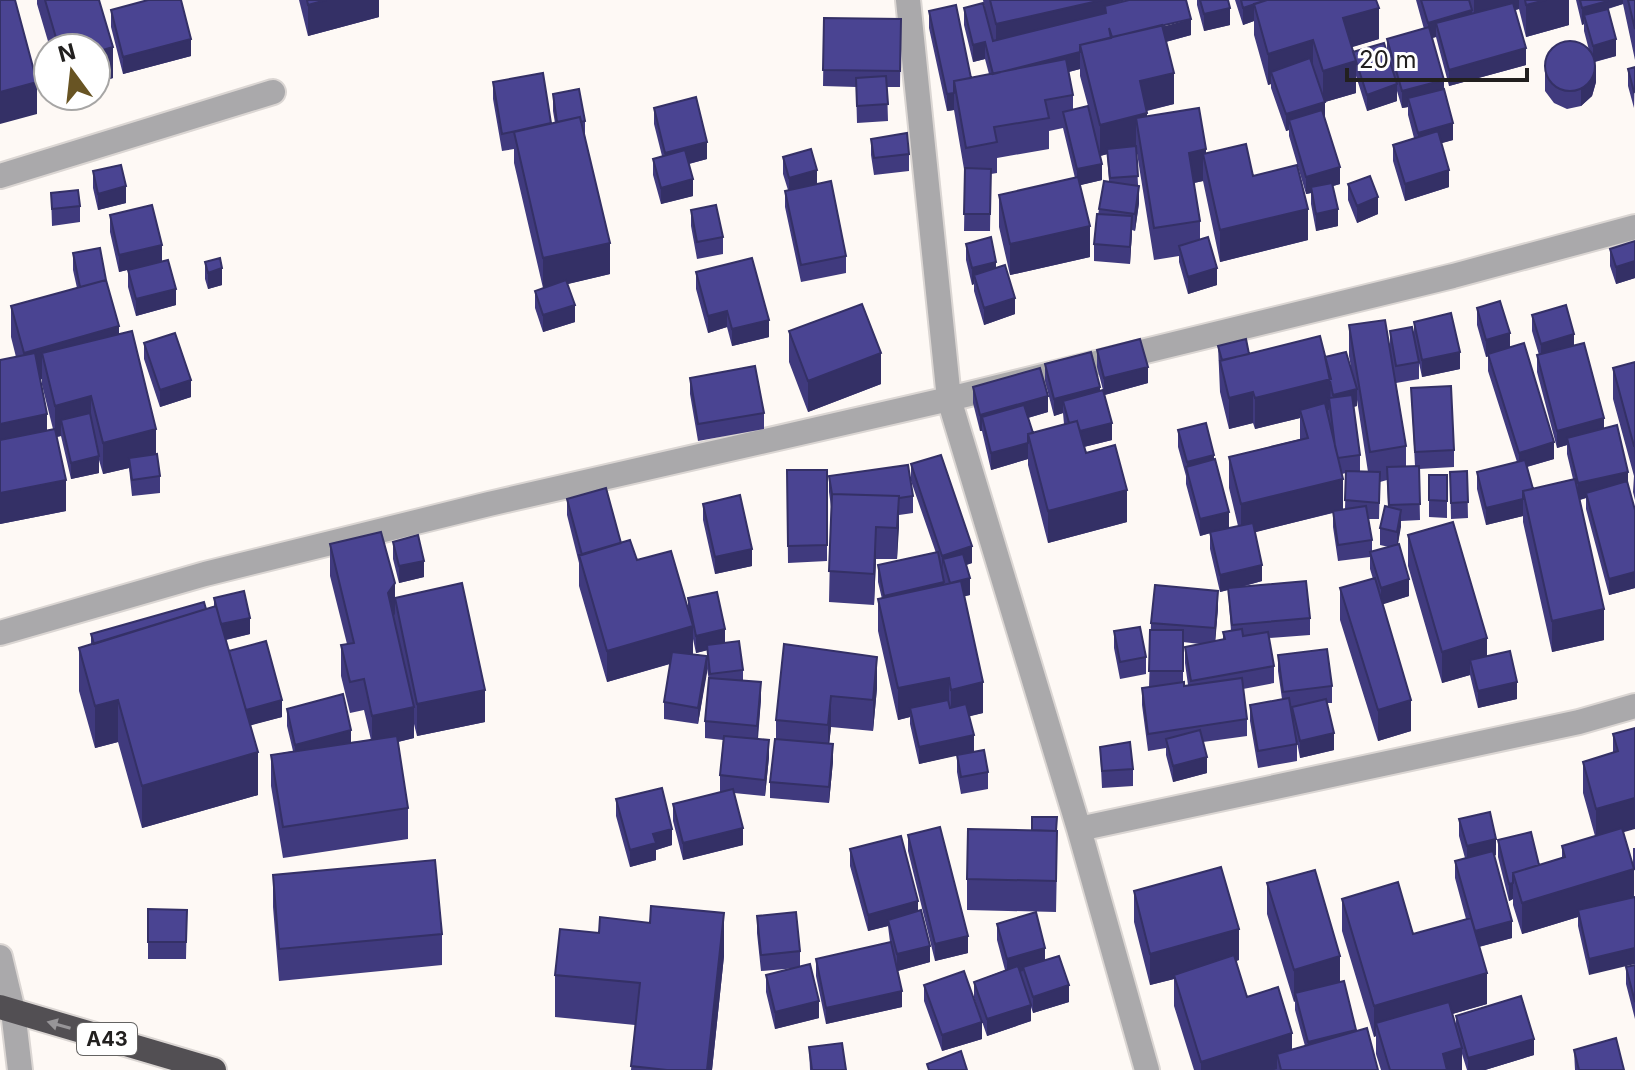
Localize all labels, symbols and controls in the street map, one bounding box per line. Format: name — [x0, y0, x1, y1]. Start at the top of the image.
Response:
north arrow — [32, 32, 112, 112]
scale bar — [1347, 32, 1527, 82]
text: N — [55, 38, 78, 67]
text: 20 m — [1359, 45, 1417, 74]
one-way arrow — [46, 1018, 70, 1031]
road number: A43 — [77, 1023, 137, 1055]

